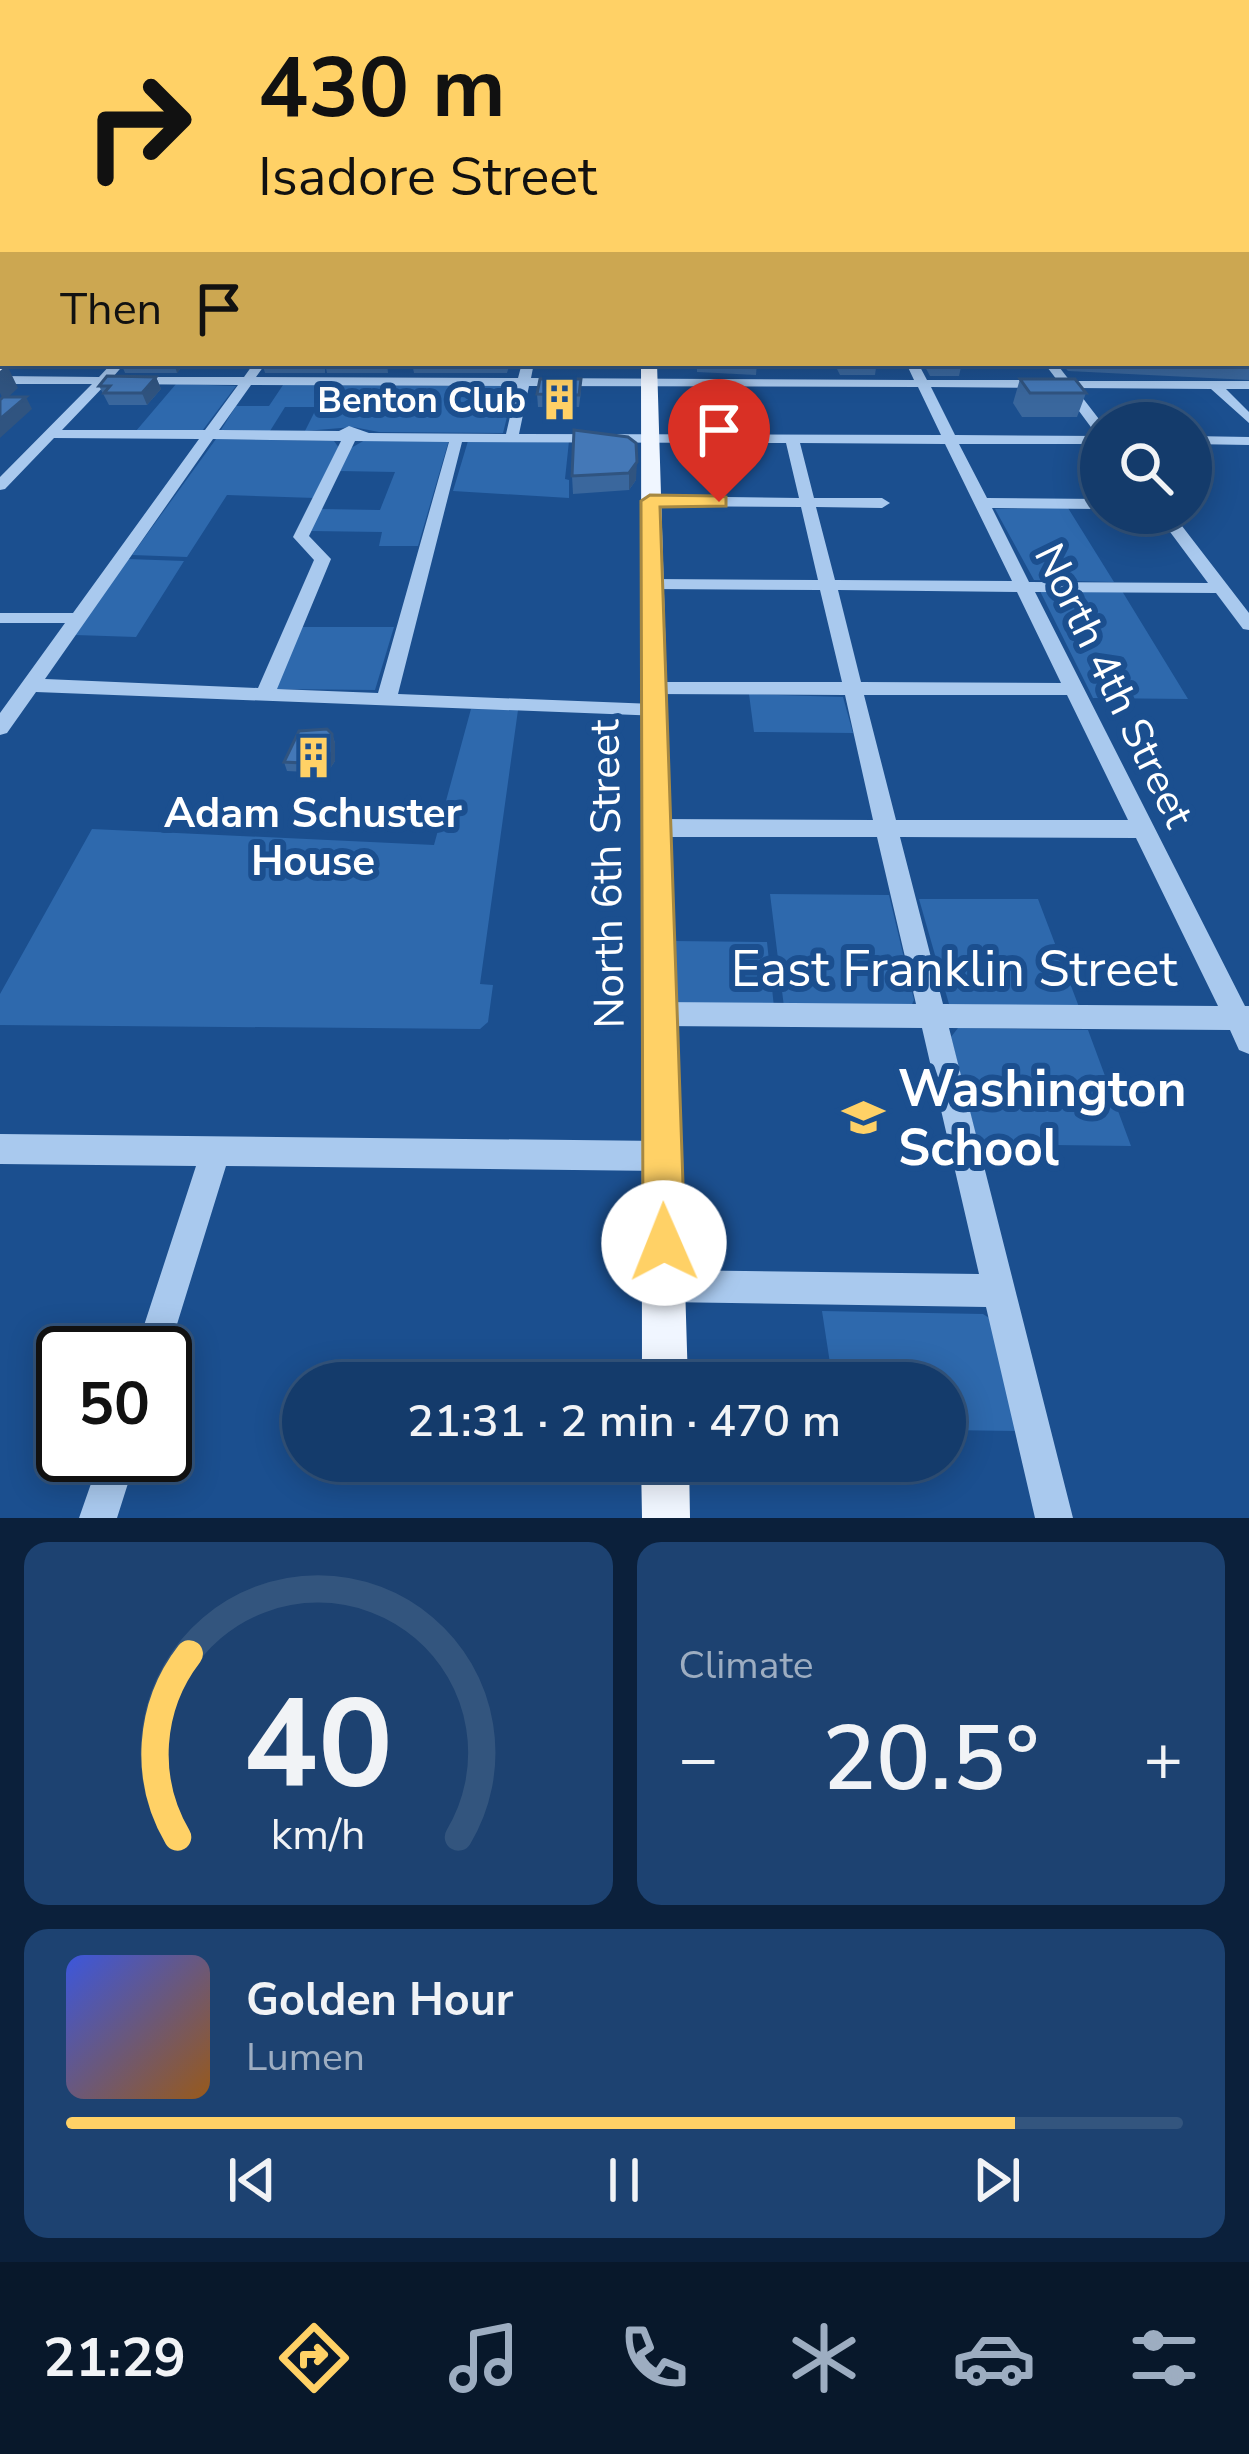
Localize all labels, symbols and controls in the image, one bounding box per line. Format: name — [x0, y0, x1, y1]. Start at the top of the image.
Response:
text: 430 m — [258, 31, 506, 146]
icon: right — [60, 48, 216, 204]
text: Isadore Street — [258, 140, 597, 214]
icon: arrive — [186, 276, 252, 342]
text: Then — [60, 279, 162, 340]
place label: Benton Club — [317, 376, 526, 425]
building icon: Benton Club — [537, 376, 583, 422]
pin — [668, 379, 770, 502]
icon: arrive — [686, 397, 752, 463]
map controls — [1080, 402, 1212, 534]
button: search — [1080, 402, 1212, 534]
street label: North 4th Street — [1020, 534, 1207, 837]
street label: North 6th Street — [576, 719, 639, 1029]
building icon: Adam Schuster House — [290, 735, 336, 781]
place label: Adam Schuster House — [164, 785, 463, 890]
street label: East Franklin Street — [731, 934, 1178, 1004]
place label: Washington School — [898, 1054, 1187, 1183]
school or university icon: Washington School — [841, 1094, 887, 1140]
position arrow — [601, 1180, 727, 1306]
speed limit sign: 50 — [36, 1326, 192, 1482]
text: 21:31 · 2 min · 470 m — [407, 1391, 841, 1452]
text: Climate — [679, 1639, 814, 1692]
text: 40 — [243, 1660, 393, 1830]
text: 20.5° — [822, 1698, 1039, 1821]
text: − — [679, 1714, 718, 1804]
text: + — [1143, 1714, 1183, 1804]
text: km/h — [271, 1805, 366, 1863]
text: Golden Hour — [246, 1970, 513, 2031]
text: Lumen — [246, 2031, 365, 2084]
icon: previous — [219, 2147, 285, 2213]
icon: pause — [591, 2147, 657, 2213]
icon: next — [964, 2147, 1030, 2213]
icon: directions — [272, 2316, 356, 2400]
icon: music — [442, 2316, 526, 2400]
icon: phone — [612, 2316, 696, 2400]
icon: climate — [782, 2316, 866, 2400]
icon: car — [952, 2316, 1036, 2400]
icon: filters — [1122, 2316, 1206, 2400]
text: 21:29 — [43, 2321, 186, 2395]

